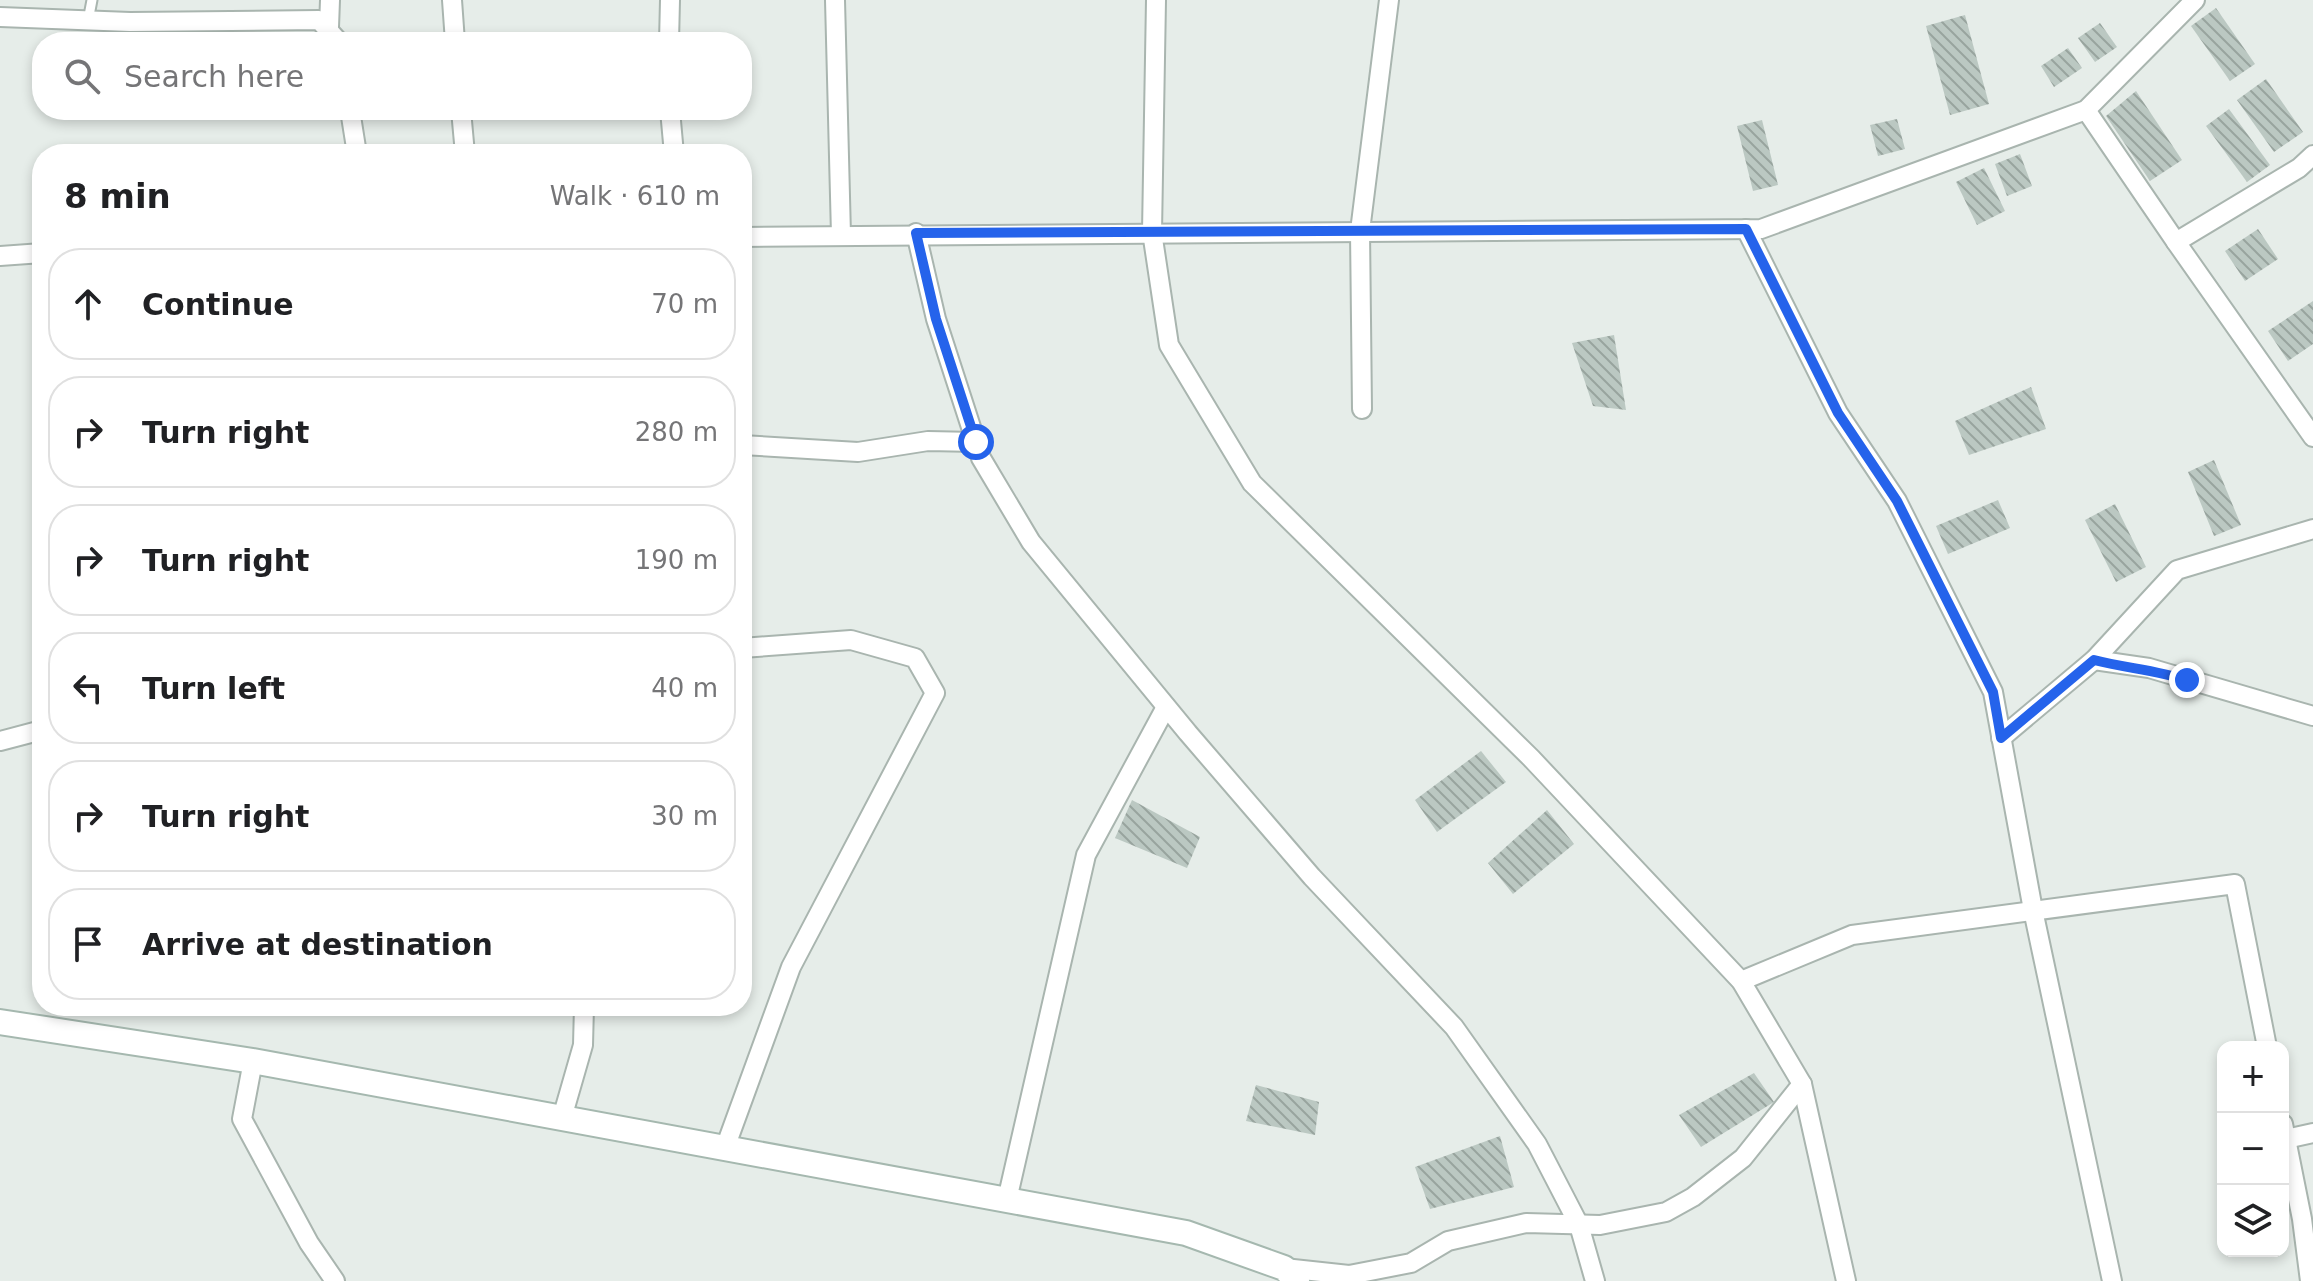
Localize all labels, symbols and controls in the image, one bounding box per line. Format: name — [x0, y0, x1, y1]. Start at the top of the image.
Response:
search box — [32, 32, 752, 120]
icon: search — [60, 54, 104, 98]
text: Search here — [124, 59, 304, 94]
text: 8 min — [64, 176, 171, 216]
text: Walk · 610 m — [550, 181, 720, 211]
icon: ahead — [66, 282, 110, 326]
text: Continue — [142, 287, 294, 322]
text: 70 m — [651, 289, 718, 319]
icon: right — [66, 410, 110, 454]
text: Turn right — [142, 415, 309, 450]
text: 280 m — [635, 417, 718, 447]
route start — [958, 424, 994, 460]
icon: right — [66, 538, 110, 582]
text: Turn right — [142, 543, 309, 578]
text: 190 m — [635, 545, 718, 575]
route end — [2169, 662, 2205, 698]
icon: left — [66, 666, 110, 710]
text: Turn left — [142, 671, 285, 706]
text: 40 m — [651, 673, 718, 703]
icon: right — [66, 794, 110, 838]
text: Turn right — [142, 799, 309, 834]
text: 30 m — [651, 801, 718, 831]
icon: arrive — [66, 922, 110, 966]
text: Arrive at destination — [142, 927, 493, 962]
map controls — [2217, 1041, 2289, 1257]
button: + — [2217, 1041, 2289, 1113]
button: − — [2217, 1113, 2289, 1185]
button: layers — [2217, 1185, 2289, 1257]

